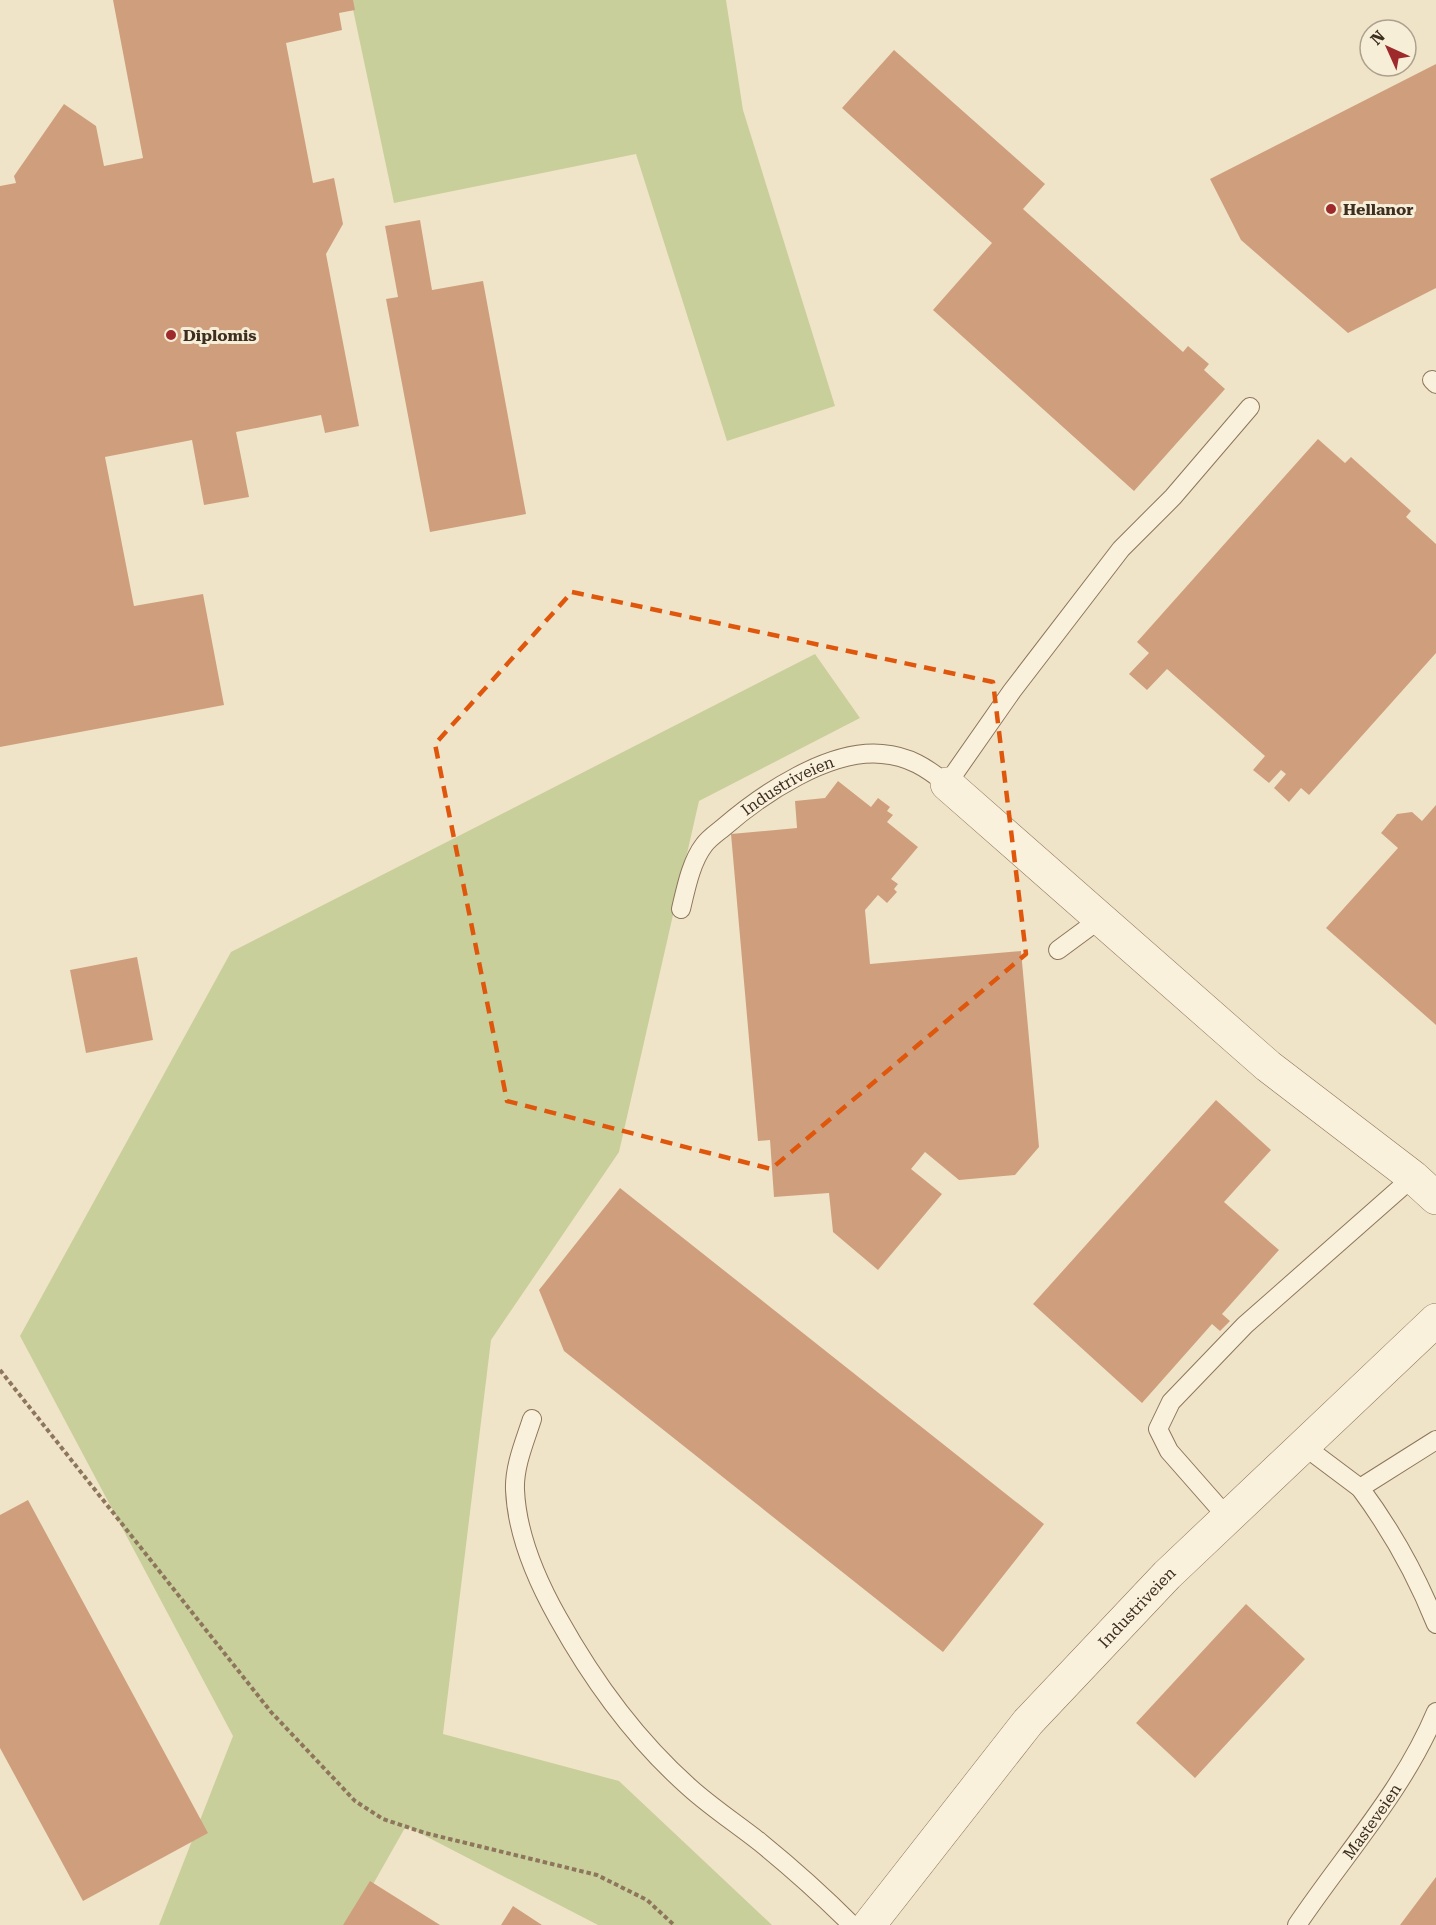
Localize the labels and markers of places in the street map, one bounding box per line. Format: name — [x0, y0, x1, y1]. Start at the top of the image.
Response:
place label: Hellanor — [1343, 200, 1414, 219]
marker: Hellanor — [1324, 202, 1338, 216]
place label: Diplomis — [183, 326, 257, 345]
marker: Diplomis — [164, 328, 178, 342]

